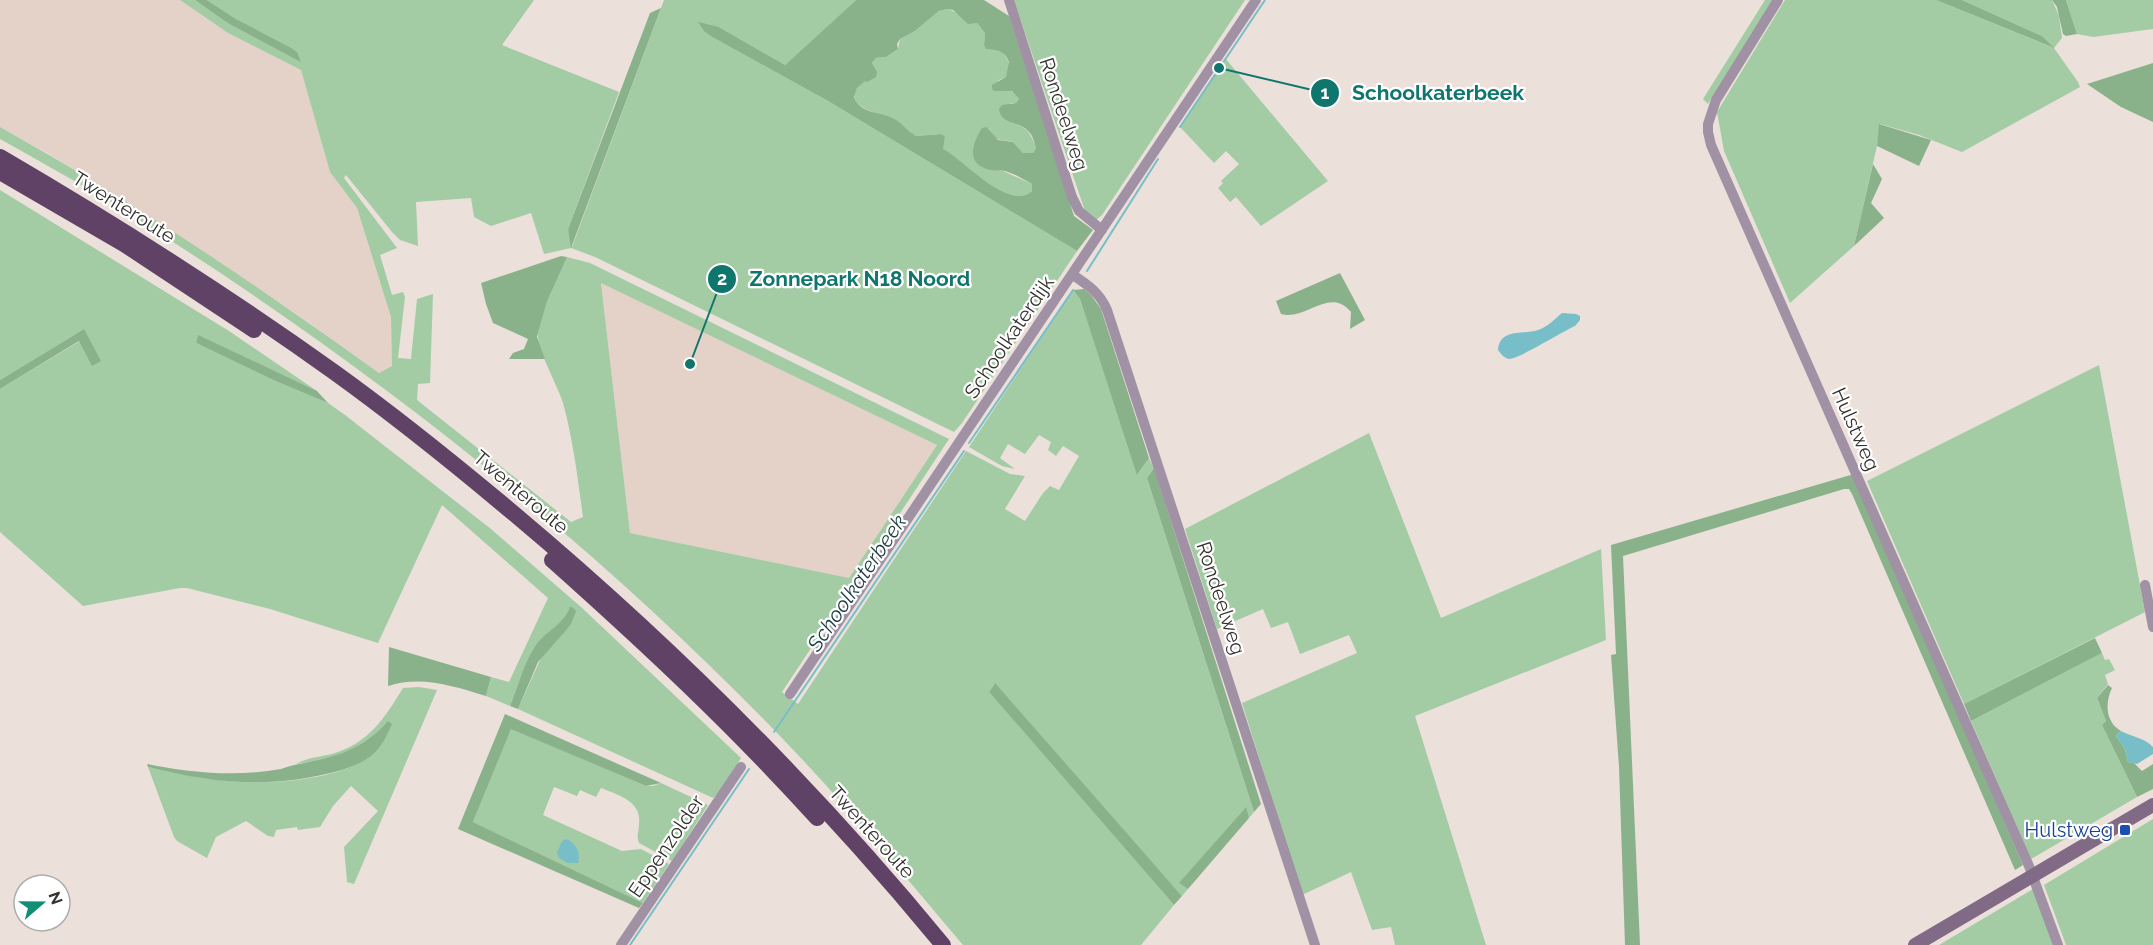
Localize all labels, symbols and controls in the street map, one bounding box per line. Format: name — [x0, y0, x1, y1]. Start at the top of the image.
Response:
street label: Rondeelweg — [1034, 54, 1094, 174]
callout: Schoolkaterbeek — [1310, 73, 1536, 112]
text: Schoolkaterbeek — [1352, 80, 1524, 105]
text: 1 — [1321, 82, 1330, 103]
street label: Twenteroute — [68, 166, 180, 248]
callout: Zonnepark N18 Noord — [707, 259, 982, 298]
text: Zonnepark N18 Noord — [750, 266, 970, 291]
text: 2 — [717, 268, 727, 289]
street label: Schoolkaterdijk — [959, 271, 1059, 403]
street label: Hulstweg — [1827, 384, 1885, 474]
street label: Twenteroute — [469, 445, 574, 539]
water label: Schoolkaterbeek — [801, 510, 912, 657]
street label: Rondeelweg — [1191, 538, 1251, 658]
street label: Twenteroute — [824, 781, 920, 884]
street label: Eppenzolder — [623, 790, 709, 902]
place label: Hulstweg — [2025, 818, 2113, 842]
marker: Hulstweg — [2118, 823, 2132, 837]
north arrow — [12, 873, 72, 933]
text: N — [45, 889, 67, 907]

